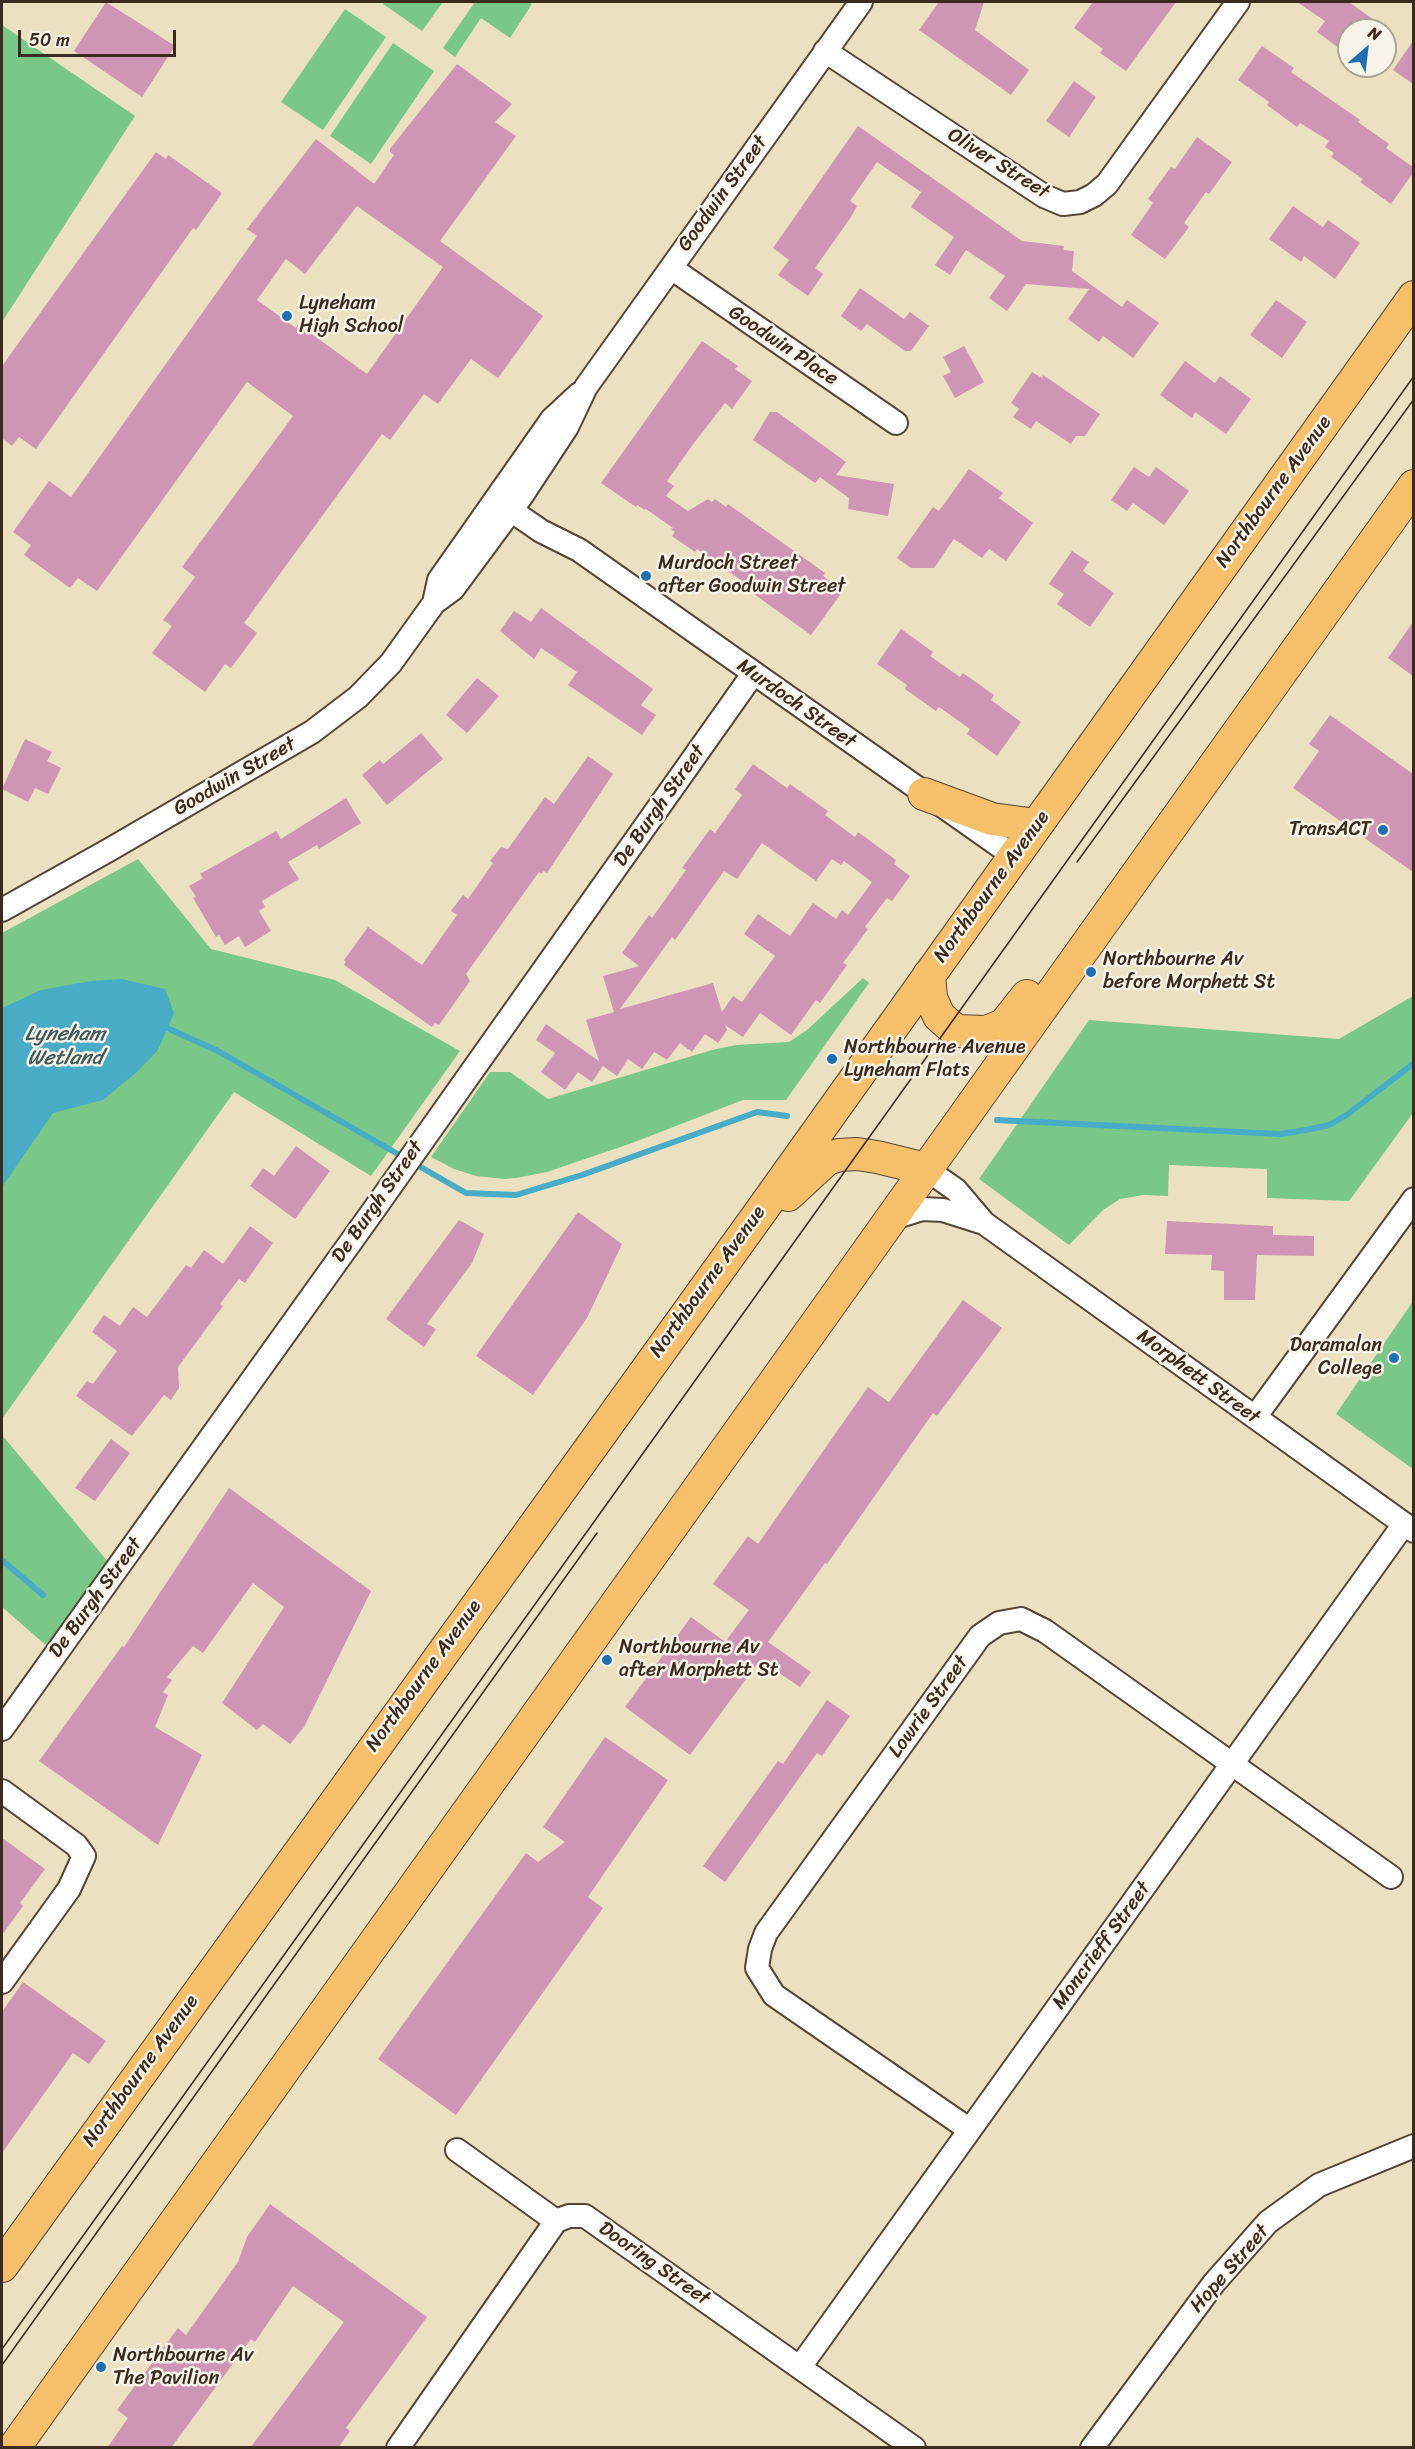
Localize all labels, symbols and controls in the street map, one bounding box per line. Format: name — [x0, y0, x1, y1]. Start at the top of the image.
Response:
scale bar — [21, 18, 178, 56]
north arrow — [1337, 18, 1397, 78]
text: N — [1363, 18, 1386, 49]
text: 50 m — [29, 24, 70, 56]
street label: Oliver Street — [943, 123, 1053, 205]
street label: Goodwin Street — [673, 132, 773, 256]
place label: Lyneham High School — [299, 292, 403, 339]
street label: Goodwin Place — [724, 301, 842, 391]
marker: Lyneham High School — [280, 309, 294, 323]
street label: Northbourne Avenue — [1211, 411, 1337, 573]
place label: Murdoch Street after Goodwin Street — [658, 552, 845, 599]
marker: Murdoch Street after Goodwin Street — [639, 569, 653, 583]
street label: Murdoch Street — [732, 654, 860, 754]
street label: Goodwin Street — [170, 732, 300, 822]
street label: De Burgh Street — [609, 741, 711, 871]
street label: Northbourne Avenue — [929, 806, 1055, 968]
place label: TransACT — [1289, 818, 1371, 842]
marker: TransACT — [1376, 823, 1390, 837]
place label: Northbourne Av before Morphett St — [1103, 948, 1275, 995]
marker: Northbourne Av before Morphett St — [1084, 965, 1098, 979]
water label: Lyneham Wetland — [25, 1022, 105, 1072]
place label: Northbourne Avenue Lyneham Flats — [844, 1036, 1026, 1083]
marker: Northbourne Avenue Lyneham Flats — [825, 1052, 839, 1066]
street label: De Burgh Street — [327, 1137, 429, 1267]
street label: Northbourne Avenue — [645, 1201, 771, 1363]
street label: Morphett Street — [1132, 1324, 1264, 1430]
place label: Daramalan College — [1290, 1334, 1382, 1381]
marker: Daramalan College — [1387, 1351, 1401, 1365]
street label: De Burgh Street — [44, 1533, 148, 1663]
street label: Northbourne Avenue — [361, 1595, 487, 1757]
place label: Northbourne Av after Morphett St — [619, 1636, 779, 1683]
street label: Lowrie Street — [884, 1651, 974, 1763]
marker: Northbourne Av after Morphett St — [600, 1653, 614, 1667]
street label: Moncrieff Street — [1048, 1878, 1156, 2014]
street label: Northbourne Avenue — [78, 1990, 204, 2152]
street label: Dooring Street — [594, 2217, 714, 2311]
street label: Hope Street — [1185, 2220, 1275, 2318]
place label: Northbourne Av The Pavilion — [113, 2344, 253, 2391]
marker: Northbourne Av The Pavilion — [94, 2360, 108, 2374]

